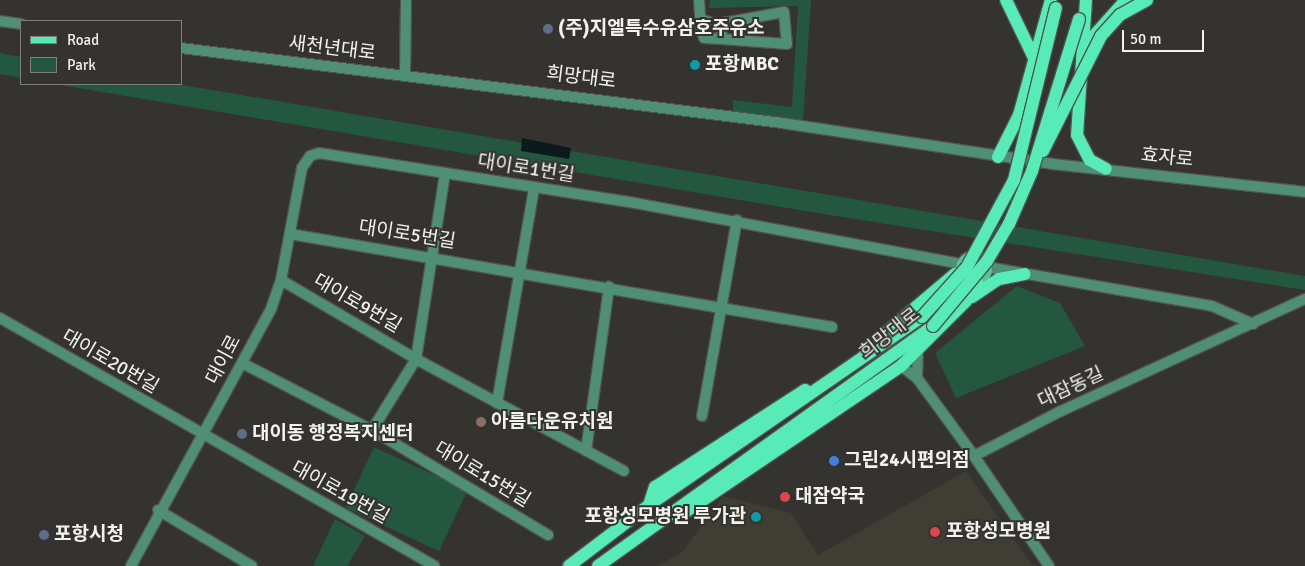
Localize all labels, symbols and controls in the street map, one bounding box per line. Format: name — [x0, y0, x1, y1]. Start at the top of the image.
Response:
place label: (주)지엘특수유삼호주유소 — [558, 18, 765, 40]
legend — [20, 20, 182, 85]
scale bar — [1125, 20, 1208, 52]
marker: (주)지엘특수유삼호주유소 — [542, 23, 554, 35]
text: 50 m — [1130, 30, 1161, 48]
text: Road — [67, 31, 99, 49]
street label: 새천년대로 — [287, 32, 377, 66]
place label: 포항MBC — [705, 54, 779, 76]
text: Park — [67, 56, 96, 74]
marker: 포항MBC — [689, 59, 701, 71]
street label: 희망대로 — [545, 62, 617, 94]
street label: 효자로 — [1140, 144, 1194, 172]
street label: 대이로1번길 — [476, 150, 576, 188]
street label: 대이로5번길 — [357, 216, 457, 254]
street label: 대이로9번길 — [309, 270, 405, 338]
street label: 희망대로 — [855, 303, 925, 365]
street label: 대이로20번길 — [58, 325, 162, 399]
street label: 대이로 — [202, 331, 246, 389]
street label: 대잠동길 — [1034, 363, 1108, 413]
place label: 아름다운유치원 — [491, 411, 613, 433]
marker: 아름다운유치원 — [475, 416, 487, 428]
place label: 대이동 행정복지센터 — [252, 423, 413, 445]
marker: 대이동 행정복지센터 — [236, 428, 248, 440]
street label: 대이로15번길 — [430, 437, 534, 513]
place label: 그린24시편의점 — [844, 450, 969, 472]
marker: 그린24시편의점 — [828, 455, 840, 467]
street label: 대이로19번길 — [287, 457, 393, 529]
place label: 대잠약국 — [795, 486, 865, 508]
marker: 대잠약국 — [779, 491, 791, 503]
place label: 포항성모병원 루가관 — [585, 506, 746, 528]
marker: 포항성모병원 루가관 — [750, 511, 762, 523]
place label: 포항성모병원 — [946, 521, 1051, 543]
place label: 포항시청 — [54, 524, 124, 546]
marker: 포항성모병원 — [928, 525, 942, 539]
marker: 포항시청 — [38, 529, 50, 541]

